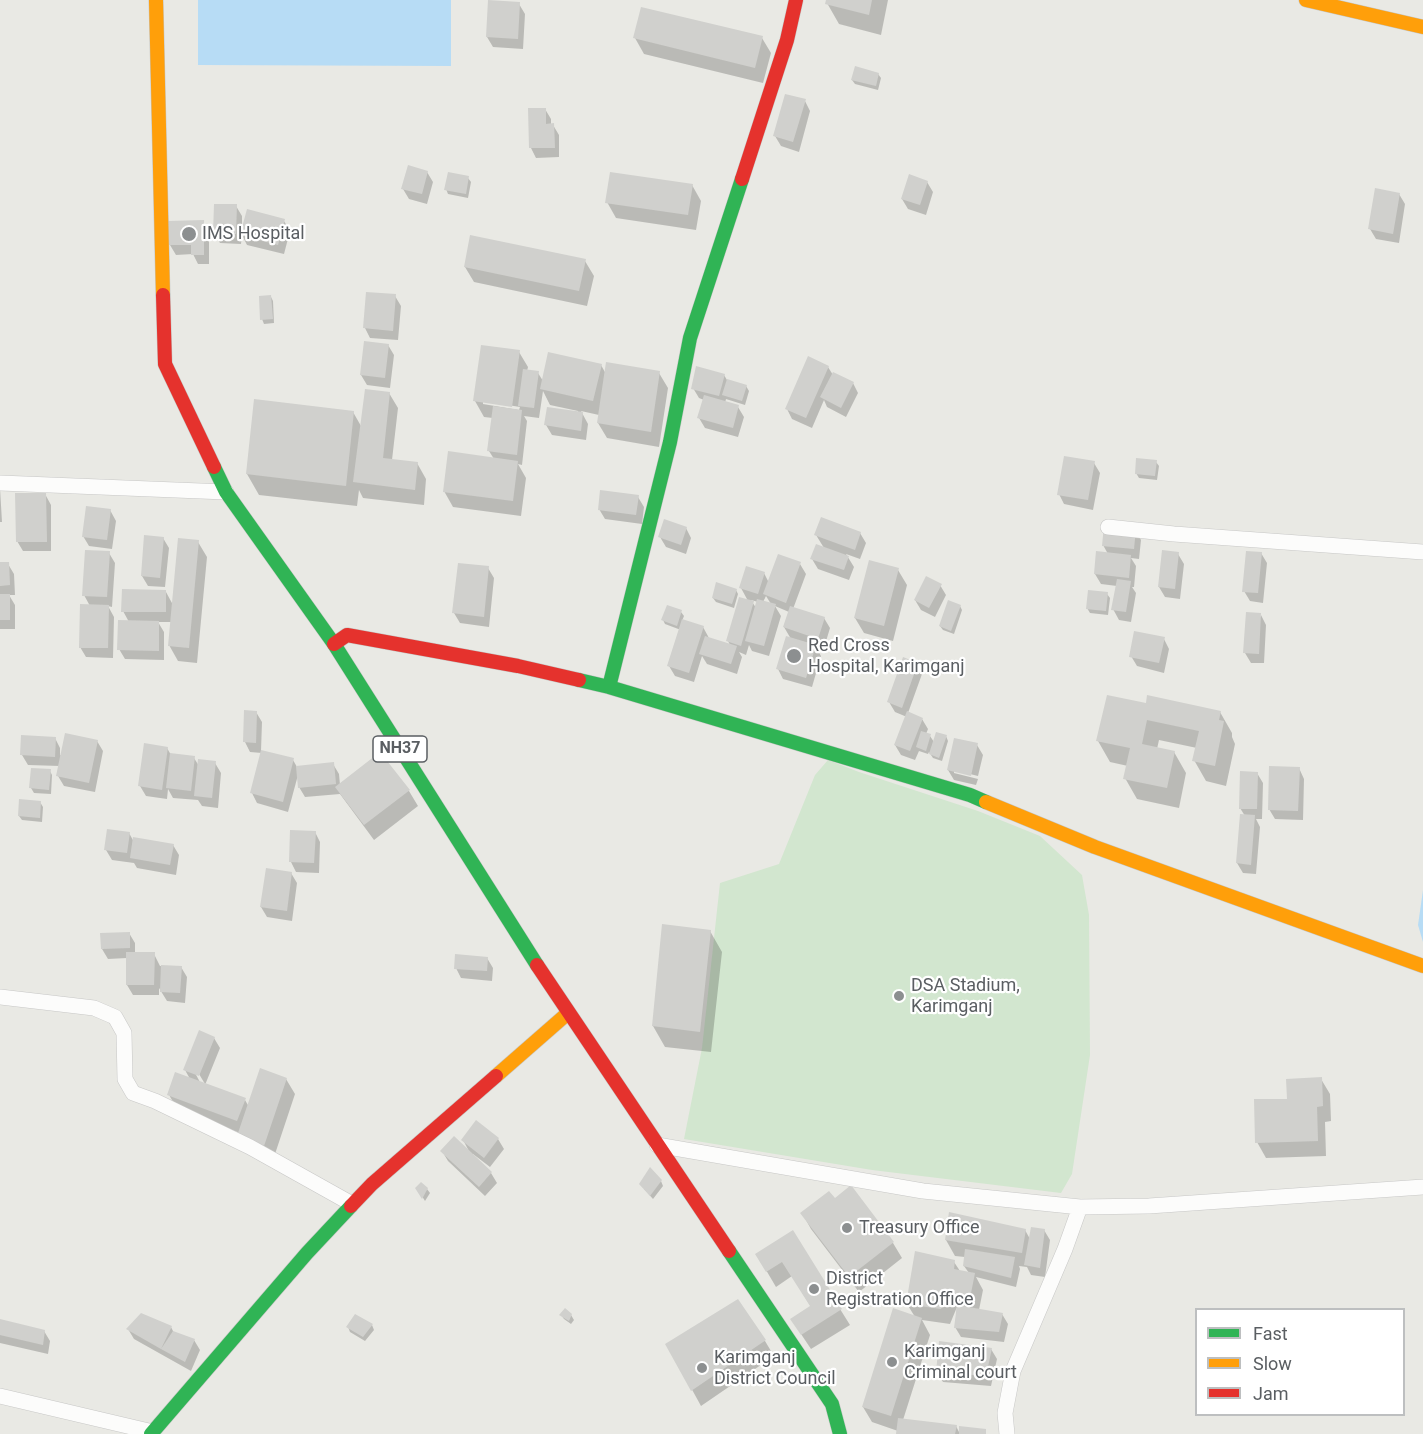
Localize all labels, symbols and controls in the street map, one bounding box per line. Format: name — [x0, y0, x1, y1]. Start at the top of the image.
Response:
place label: IMS Hospital — [202, 223, 305, 245]
marker: IMS Hospital — [180, 225, 198, 243]
place label: Red Cross Hospital, Karimganj — [808, 635, 964, 678]
marker: Red Cross Hospital, Karimganj — [785, 647, 803, 665]
road number: NH37 — [373, 736, 427, 762]
place label: DSA Stadium, Karimganj — [911, 975, 1020, 1018]
marker: DSA Stadium, Karimganj — [892, 989, 906, 1003]
place label: Treasury Office — [859, 1217, 980, 1239]
marker: Treasury Office — [840, 1221, 854, 1235]
place label: District Registration Office — [826, 1268, 973, 1310]
marker: District Registration Office — [807, 1282, 821, 1296]
legend — [1195, 1308, 1405, 1416]
text: Fast — [1253, 1323, 1288, 1344]
place label: Karimganj Criminal court — [904, 1341, 1017, 1384]
place label: Karimganj District Council — [714, 1347, 836, 1390]
text: Slow — [1253, 1353, 1292, 1374]
marker: Karimganj Criminal court — [885, 1355, 899, 1369]
marker: Karimganj District Council — [695, 1361, 709, 1375]
text: Jam — [1253, 1383, 1289, 1404]

